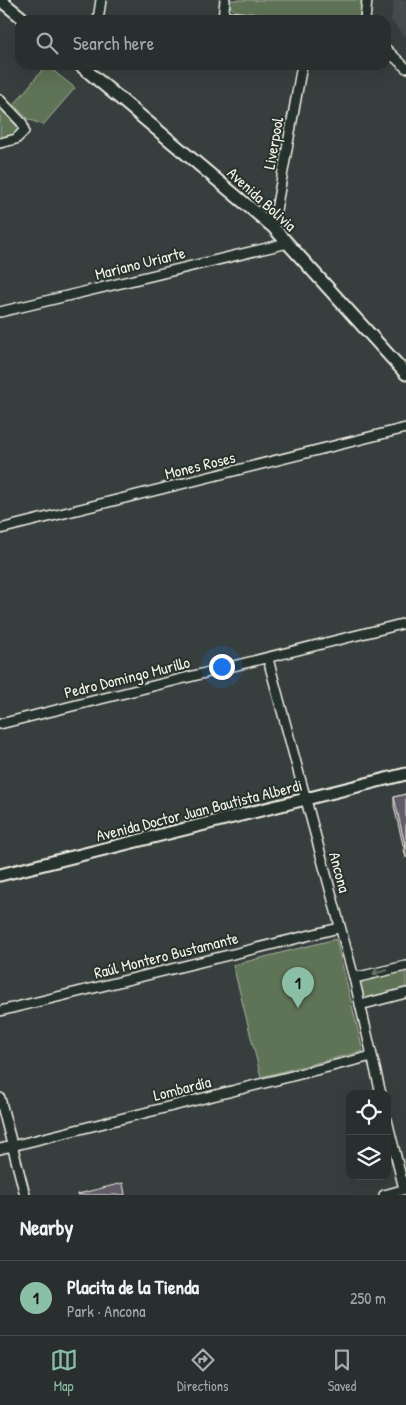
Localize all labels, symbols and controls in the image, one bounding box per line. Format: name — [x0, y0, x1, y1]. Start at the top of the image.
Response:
search box — [15, 15, 391, 70]
icon: search — [33, 29, 61, 57]
text: Search here — [73, 30, 154, 56]
street label: Liverpool — [258, 115, 289, 171]
street label: Avenida Bolivia — [223, 162, 301, 236]
street label: Mariano Uriarte — [93, 241, 188, 285]
street label: Mones Roses — [162, 446, 238, 484]
street label: Pedro Domingo Murillo — [62, 651, 193, 703]
your location — [209, 654, 235, 680]
street label: Avenida Doctor Juan Bautista Alberdi — [94, 774, 304, 846]
street label: Ancona — [324, 849, 356, 895]
street label: Raúl Montero Bustamante — [92, 926, 241, 984]
pin: 1 — [282, 967, 314, 1008]
one-way arrow — [372, 968, 388, 977]
street label: Lombardía — [151, 1070, 213, 1106]
map controls — [346, 1090, 391, 1180]
button: locate — [346, 1090, 391, 1135]
button: layers — [346, 1135, 391, 1180]
text: Nearby — [20, 1213, 73, 1242]
text: Placita de la Tienda — [67, 1274, 199, 1300]
text: 1 — [33, 1287, 39, 1309]
text: 250 m — [350, 1287, 386, 1309]
text: Park · Ancona — [67, 1300, 146, 1322]
tab: Map — [50, 1346, 78, 1395]
tab: Directions — [177, 1346, 228, 1395]
tab: Saved — [328, 1346, 356, 1395]

